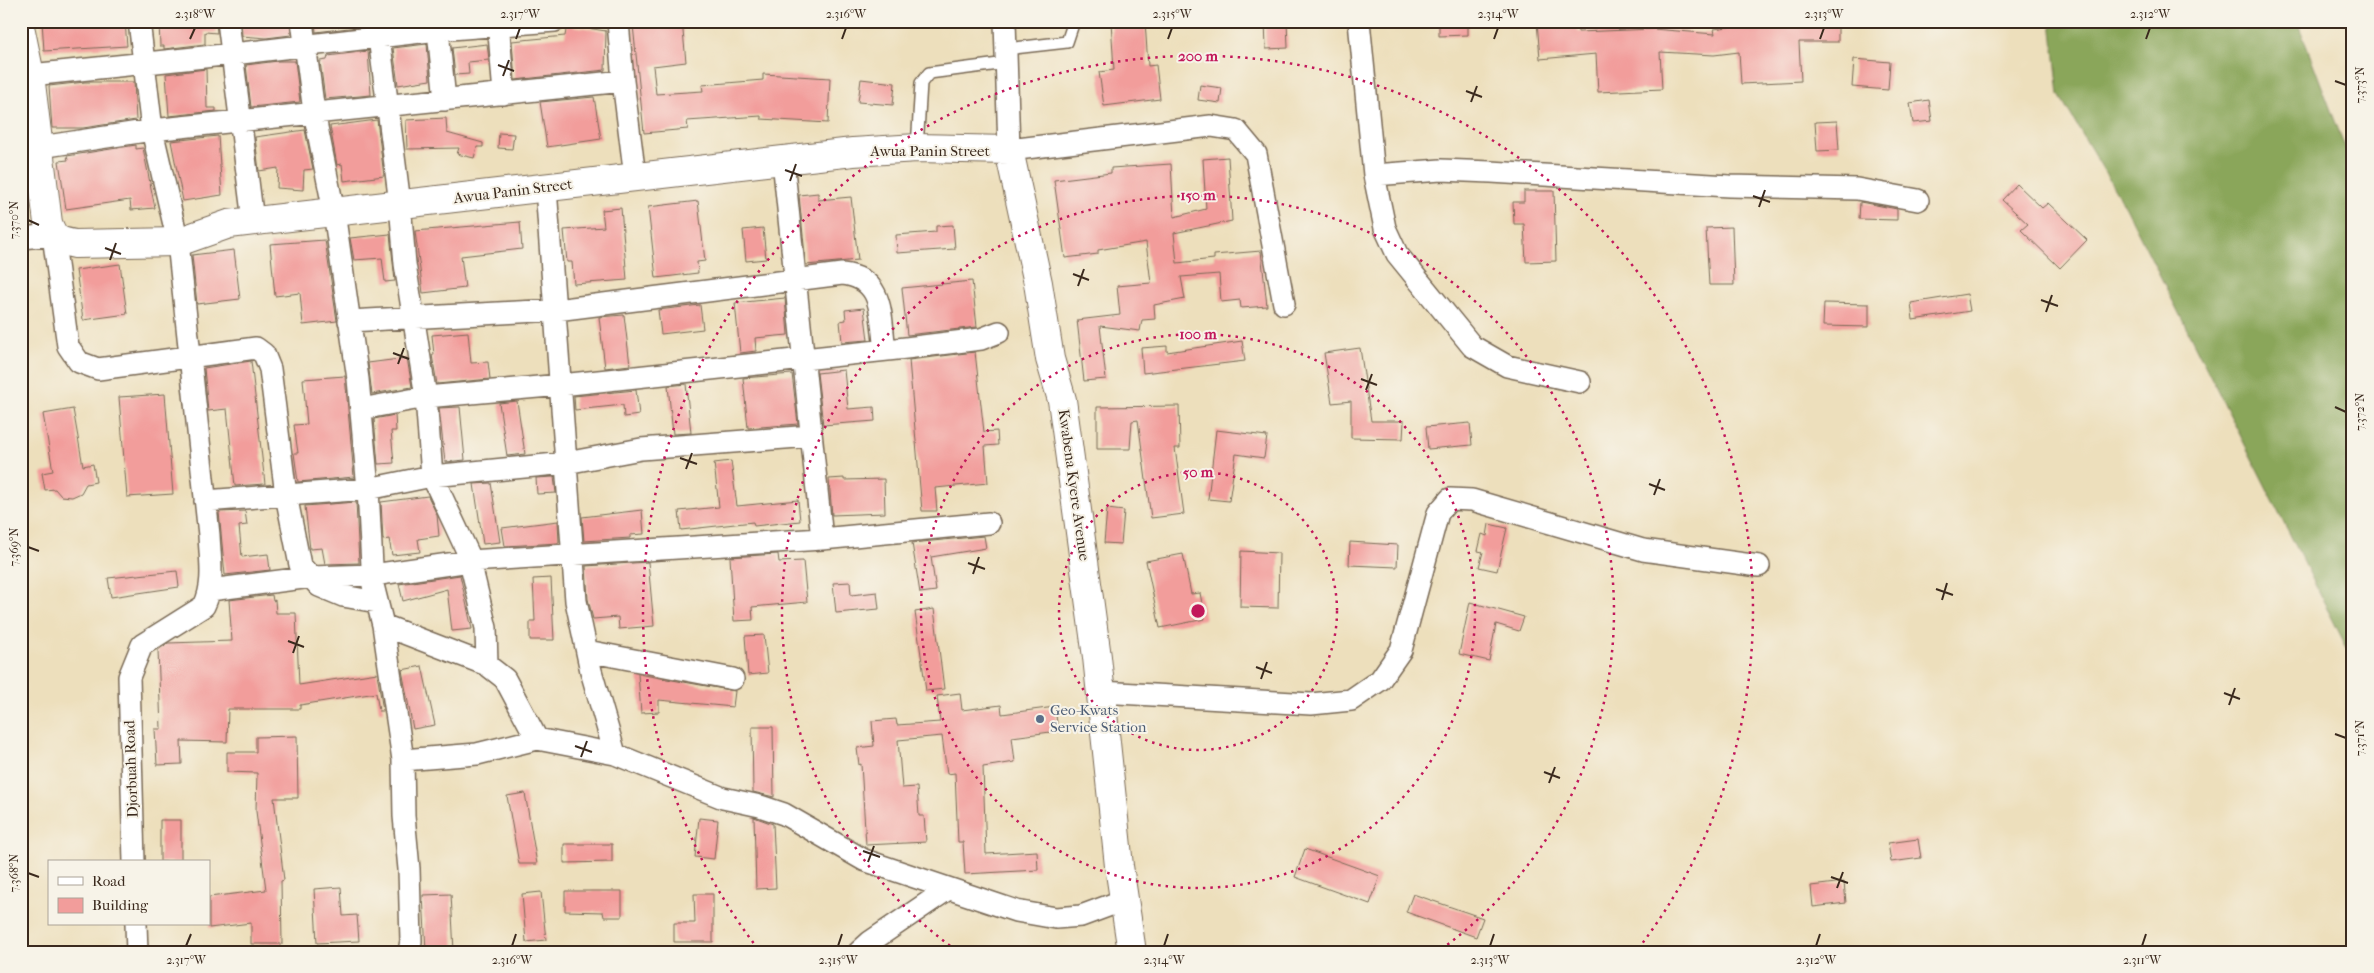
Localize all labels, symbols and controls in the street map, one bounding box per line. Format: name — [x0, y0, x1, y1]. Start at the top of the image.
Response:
text: 2.318°W — [175, 7, 216, 21]
text: 2.317°W — [500, 7, 541, 21]
text: 2.316°W — [826, 7, 867, 21]
text: 2.315°W — [1153, 7, 1193, 21]
text: 2.314°W — [1478, 7, 1520, 21]
text: 2.313°W — [1805, 7, 1845, 21]
text: 2.312°W — [2130, 7, 2171, 21]
text: 200 m — [1178, 47, 1218, 65]
text: 7.373°N — [2353, 66, 2367, 104]
street label: Awua Panin Street — [869, 142, 990, 160]
street label: Awua Panin Street — [452, 175, 574, 207]
text: 150 m — [1180, 186, 1216, 204]
text: 7.370°N — [7, 201, 21, 239]
text: 100 m — [1179, 325, 1217, 343]
text: 7.372°N — [2353, 393, 2367, 431]
street label: Kwabena Kyere Avenue — [1054, 408, 1094, 563]
text: 50 m — [1183, 463, 1214, 481]
text: 7.369°N — [7, 527, 21, 567]
centre of rings — [1189, 602, 1207, 620]
place label: Geo-Kwats Service Station — [1050, 701, 1147, 736]
marker: Geo-Kwats Service Station — [1034, 713, 1046, 725]
street label: Djorbuah Road — [120, 719, 142, 818]
text: 7.371°N — [2353, 720, 2367, 756]
text: 7.368°N — [7, 854, 21, 892]
legend — [48, 860, 210, 926]
text: Road — [92, 872, 126, 890]
text: Building — [92, 896, 149, 914]
text: 2.317°W — [166, 953, 207, 967]
text: 2.316°W — [492, 953, 533, 967]
text: 2.315°W — [819, 953, 859, 967]
text: 2.314°W — [1144, 953, 1186, 967]
text: 2.313°W — [1471, 953, 1511, 967]
text: 2.312°W — [1796, 953, 1837, 967]
text: 2.311°W — [2123, 953, 2162, 967]

